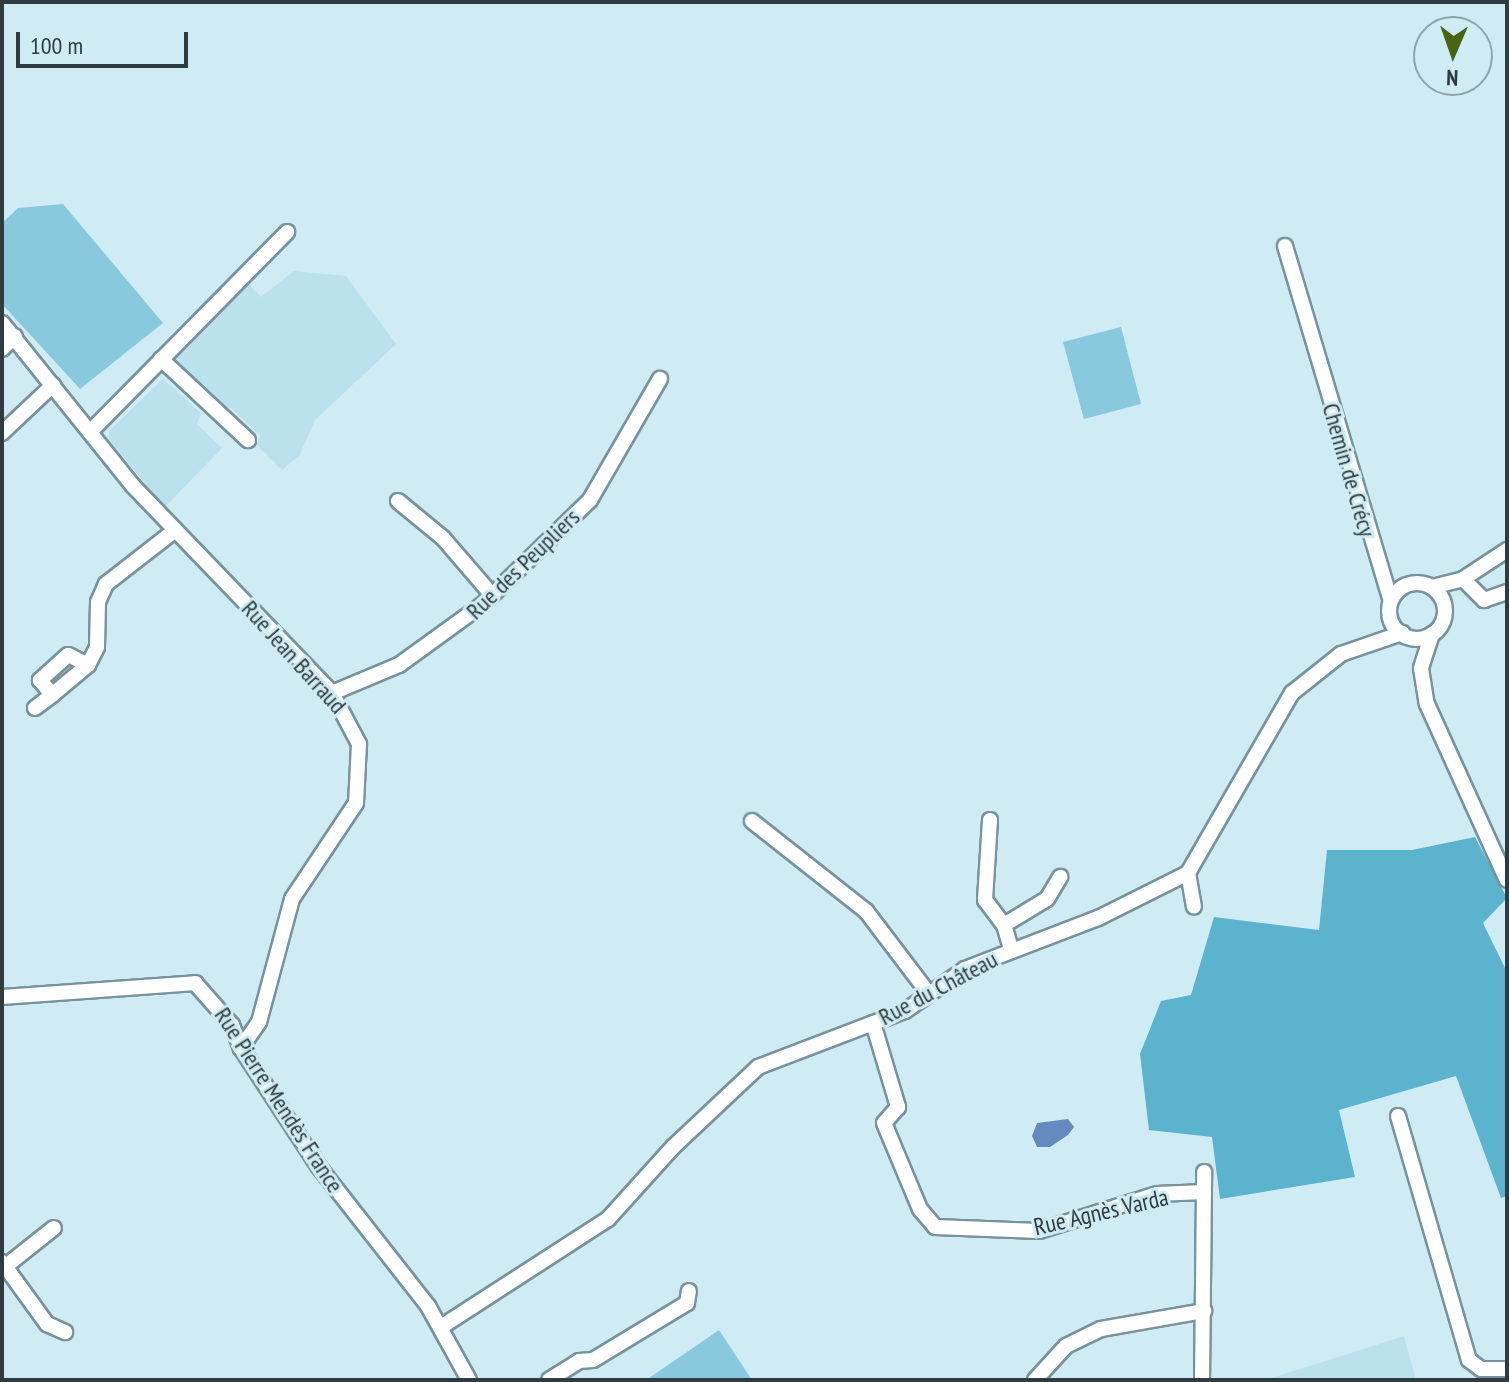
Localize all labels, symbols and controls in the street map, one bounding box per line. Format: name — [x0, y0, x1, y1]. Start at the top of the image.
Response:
scale bar — [20, 16, 192, 66]
north arrow — [1413, 16, 1493, 96]
text: 100 m — [30, 30, 83, 61]
text: N — [1446, 64, 1459, 92]
street label: Chemin de Crécy — [1316, 400, 1382, 540]
street label: Rue des Peupliers — [460, 503, 586, 625]
street label: Rue Jean Barraud — [236, 594, 352, 720]
street label: Rue du Château — [874, 945, 1002, 1031]
street label: Rue Pierre Mendès France — [208, 1002, 350, 1198]
street label: Rue Agnès Varda — [1030, 1182, 1172, 1242]

